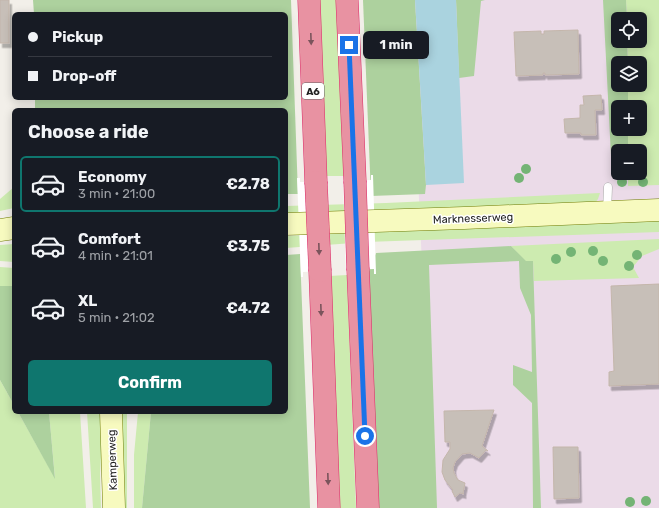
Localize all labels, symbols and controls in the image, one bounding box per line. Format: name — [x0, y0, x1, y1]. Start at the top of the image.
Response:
map controls — [611, 12, 647, 180]
button: locate — [611, 12, 647, 48]
text: Pickup — [52, 28, 103, 46]
callout: 1 min — [363, 31, 429, 59]
one-way arrow — [308, 33, 314, 46]
route end — [340, 36, 358, 54]
text: 1 min — [379, 37, 413, 52]
button: layers — [611, 56, 647, 92]
text: Drop-off — [52, 67, 116, 85]
road number: A6 — [302, 83, 324, 99]
button: + — [611, 100, 647, 136]
text: Choose a ride — [28, 121, 149, 143]
button: − — [611, 144, 647, 180]
icon: car — [30, 166, 66, 202]
text: Economy — [78, 168, 147, 186]
text: €2.78 — [226, 175, 270, 193]
text: 3 min · 21:00 — [78, 186, 155, 201]
street label: Marknesserweg — [433, 211, 513, 226]
icon: car — [30, 228, 66, 264]
text: Comfort — [78, 230, 141, 248]
text: €3.75 — [226, 237, 270, 255]
one-way arrow — [316, 243, 322, 256]
text: 4 min · 21:01 — [78, 248, 153, 263]
icon: car — [30, 290, 66, 326]
text: XL — [78, 292, 97, 310]
text: €4.72 — [226, 299, 270, 317]
one-way arrow — [318, 304, 325, 316]
text: 5 min · 21:02 — [78, 310, 155, 325]
button: Confirm — [28, 360, 272, 406]
route start — [356, 427, 374, 445]
street label: Kamperweg — [105, 429, 120, 491]
one-way arrow — [325, 473, 331, 486]

